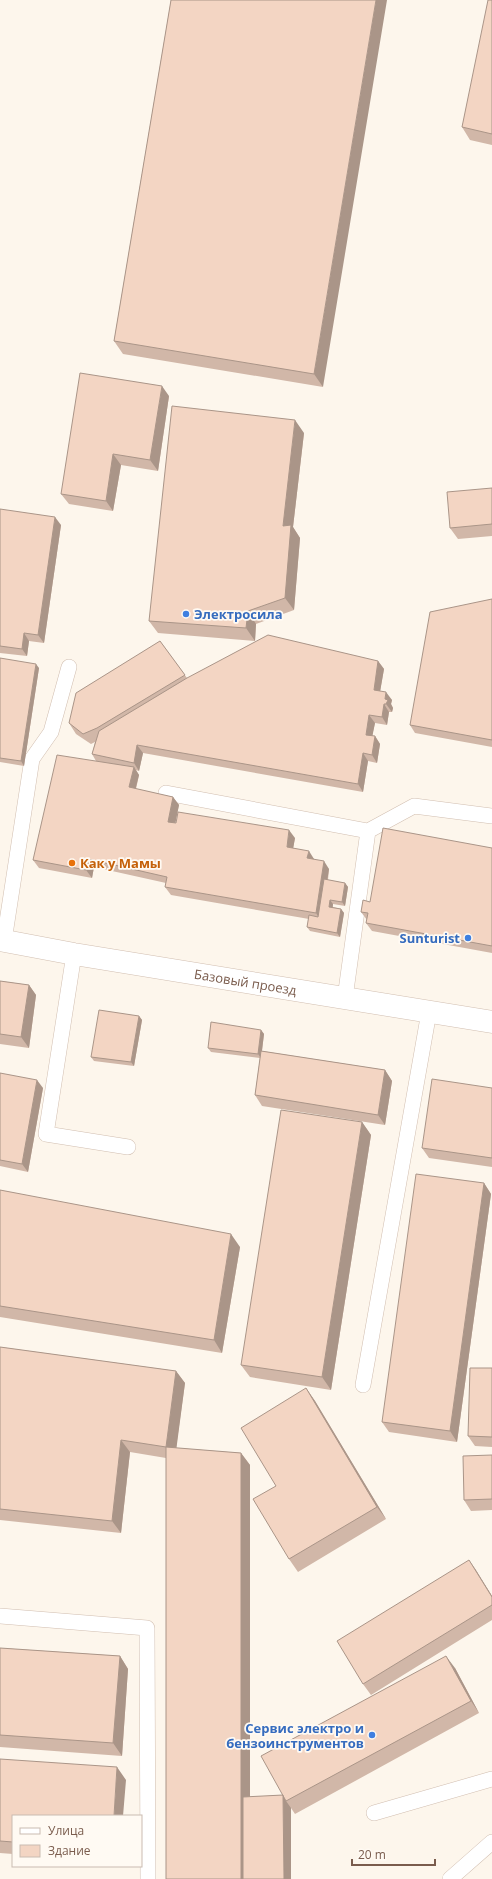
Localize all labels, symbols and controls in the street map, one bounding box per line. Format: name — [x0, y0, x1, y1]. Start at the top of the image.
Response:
place label: Электросила — [194, 605, 283, 623]
marker: Электросила — [181, 609, 191, 619]
place label: Как у Мамы — [80, 854, 161, 872]
marker: Как у Мамы — [67, 858, 77, 868]
place label: Sunturist — [400, 929, 460, 947]
marker: Sunturist — [463, 933, 473, 943]
street label: Базовый проезд — [193, 965, 298, 999]
place label: Сервис электро и бензоинструментов — [226, 1719, 364, 1752]
marker: Сервис электро и бензоинструментов — [367, 1730, 377, 1740]
legend — [12, 1815, 142, 1867]
text: Улица — [48, 1822, 84, 1839]
scale bar — [352, 1841, 435, 1867]
text: Здание — [48, 1842, 91, 1859]
text: 20 m — [358, 1846, 386, 1863]

